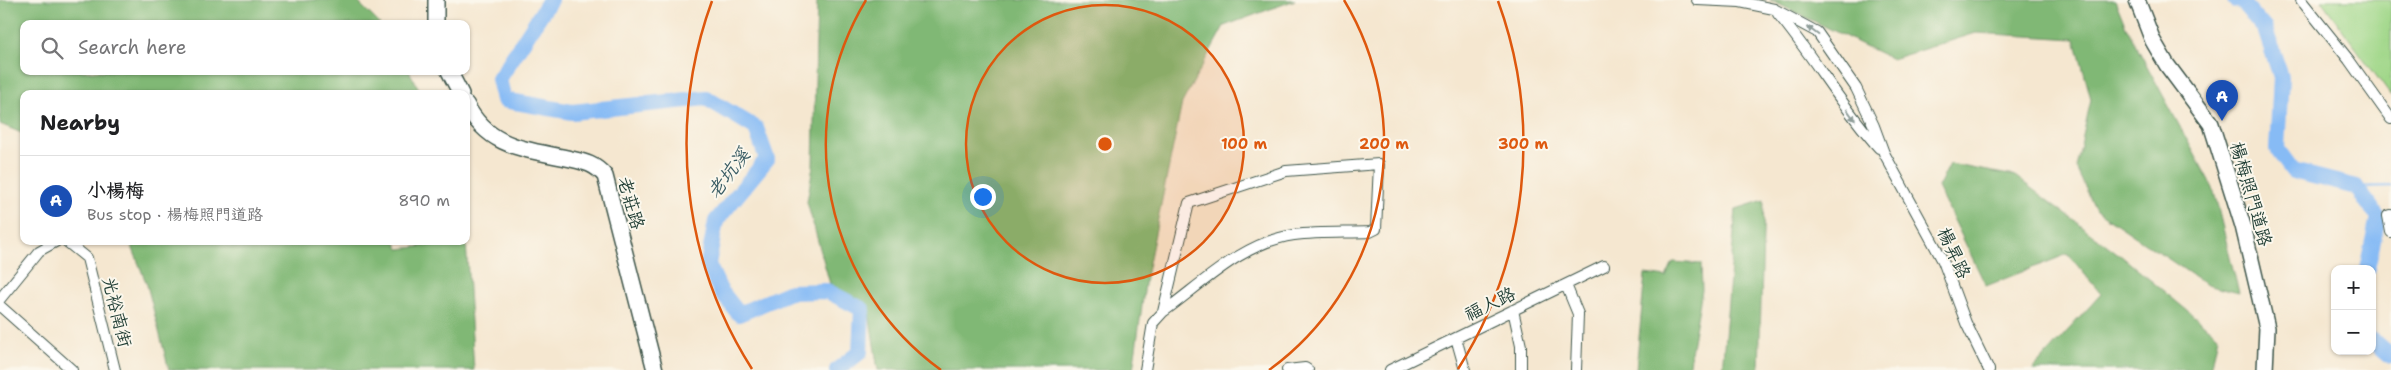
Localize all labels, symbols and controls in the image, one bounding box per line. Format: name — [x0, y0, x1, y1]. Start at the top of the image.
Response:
search box — [20, 20, 470, 75]
one-way arrow — [1806, 26, 1820, 36]
icon: search — [38, 34, 66, 62]
text: Search here — [78, 35, 187, 60]
pin: A — [2206, 80, 2238, 121]
one-way arrow — [1846, 108, 1856, 121]
text: Nearby — [40, 109, 120, 137]
text: 100 m — [1221, 134, 1267, 154]
text: 200 m — [1359, 134, 1409, 154]
text: 300 m — [1498, 134, 1548, 154]
centre of rings — [1096, 135, 1114, 153]
street label: 楊梅照門道路 — [2225, 139, 2277, 249]
water label: 老坑溪 — [701, 142, 756, 204]
street label: 老莊路 — [612, 174, 650, 232]
text: 小楊梅 — [87, 178, 144, 203]
your location — [970, 184, 996, 210]
text: A — [50, 190, 62, 211]
text: 890 m — [398, 190, 450, 211]
text: Bus stop · 楊梅照門道路 — [87, 204, 263, 225]
street label: 楊昇路 — [1932, 223, 1976, 283]
map controls — [2331, 265, 2376, 355]
button: + — [2331, 265, 2376, 310]
street label: 光裕南街 — [97, 274, 137, 350]
street label: 福人路 — [1460, 281, 1520, 327]
button: − — [2331, 310, 2376, 355]

